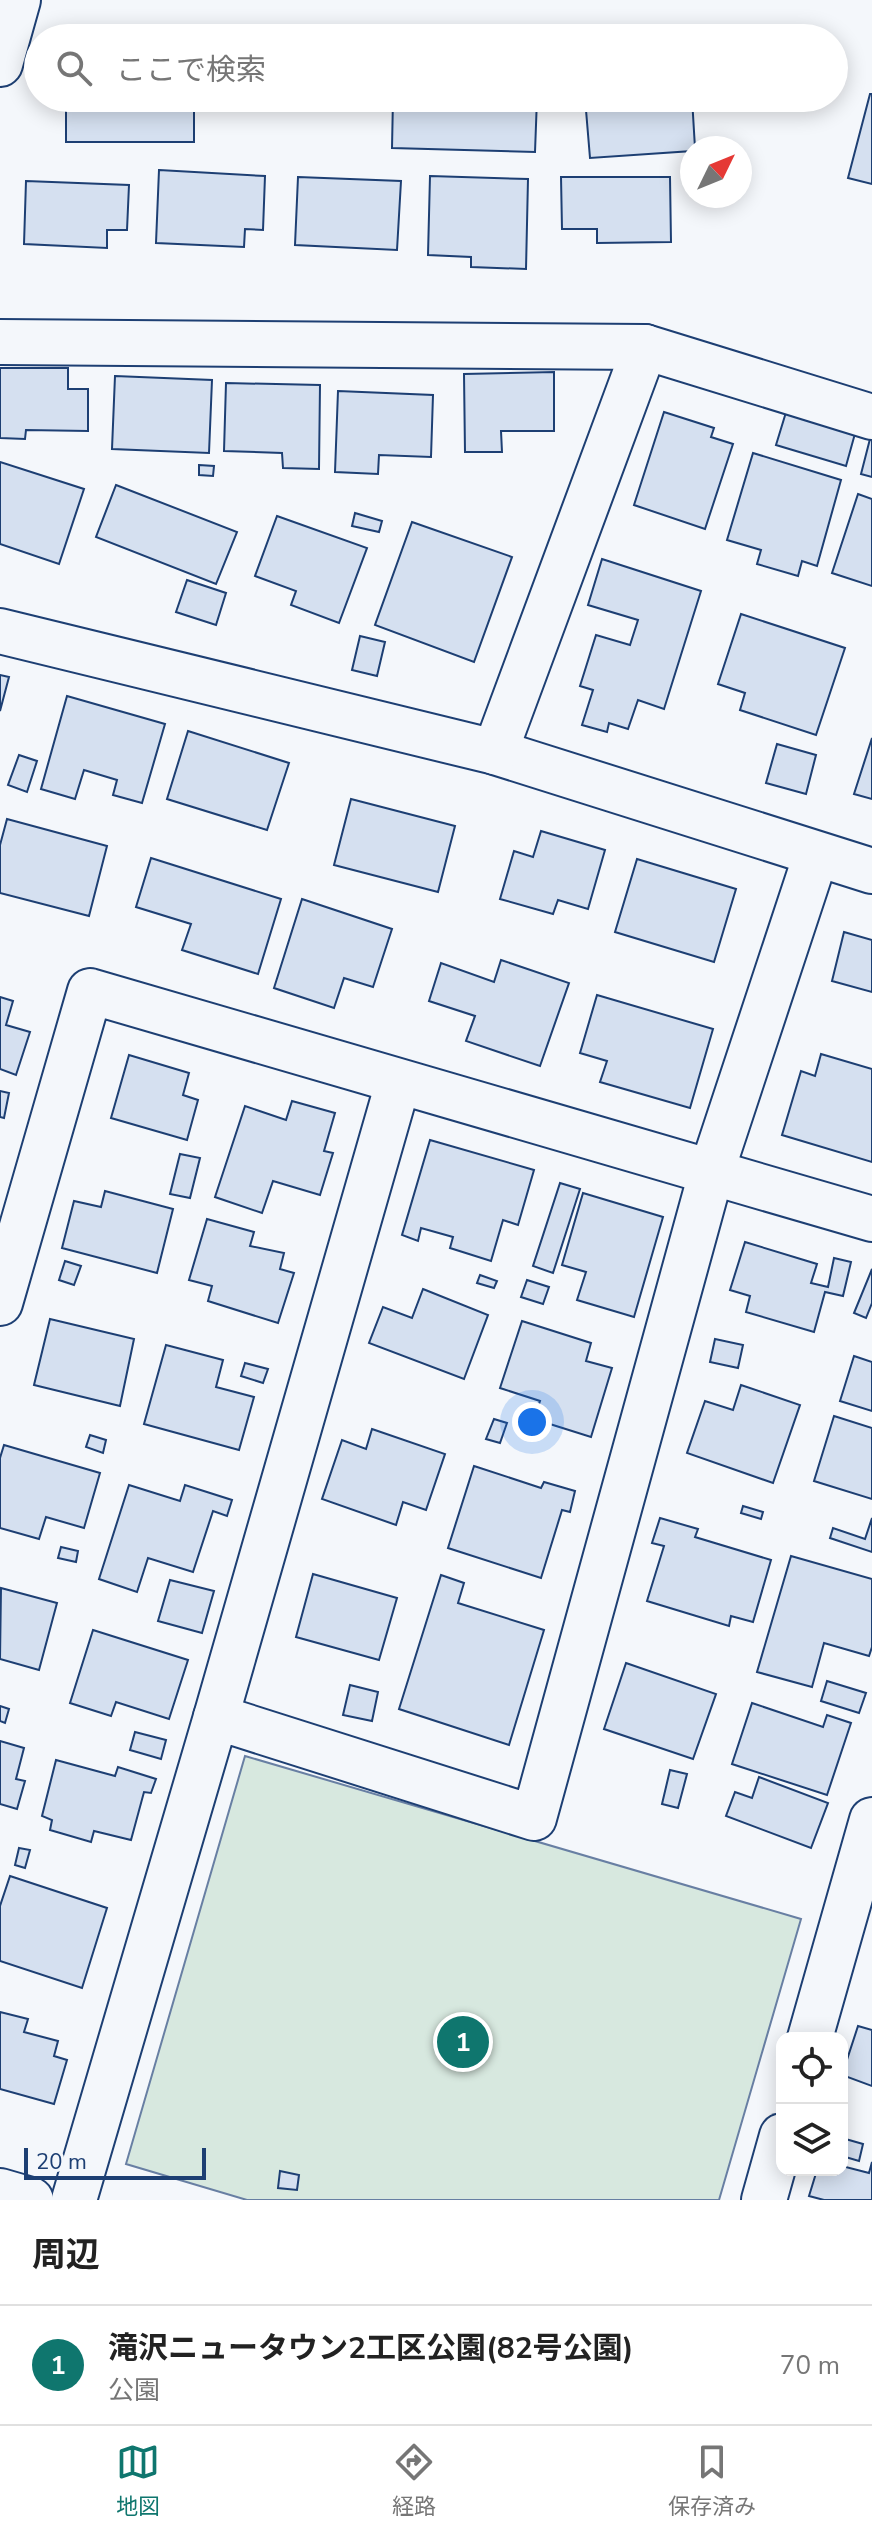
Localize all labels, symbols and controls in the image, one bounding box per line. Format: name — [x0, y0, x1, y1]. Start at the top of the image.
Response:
search box — [24, 24, 848, 112]
icon: search — [52, 46, 96, 90]
text: ここで検索 — [116, 50, 266, 91]
north arrow — [680, 136, 752, 208]
your location — [512, 1402, 552, 1442]
pin: 1 — [437, 2012, 489, 2072]
map controls — [776, 2032, 848, 2176]
button: locate — [776, 2032, 848, 2104]
button: layers — [776, 2104, 848, 2176]
scale bar — [24, 2144, 206, 2180]
text: 20 m — [36, 2147, 87, 2177]
text: 周辺 — [32, 2232, 100, 2278]
text: 滝沢ニュータウン2工区公園(82号公園) — [108, 2328, 633, 2369]
text: 1 — [50, 2348, 66, 2383]
text: 70 m — [780, 2348, 840, 2383]
text: 公園 — [108, 2373, 160, 2408]
tab: 地図 — [116, 2440, 160, 2522]
tab: 経路 — [392, 2440, 436, 2522]
tab: 保存済み — [668, 2440, 756, 2522]

